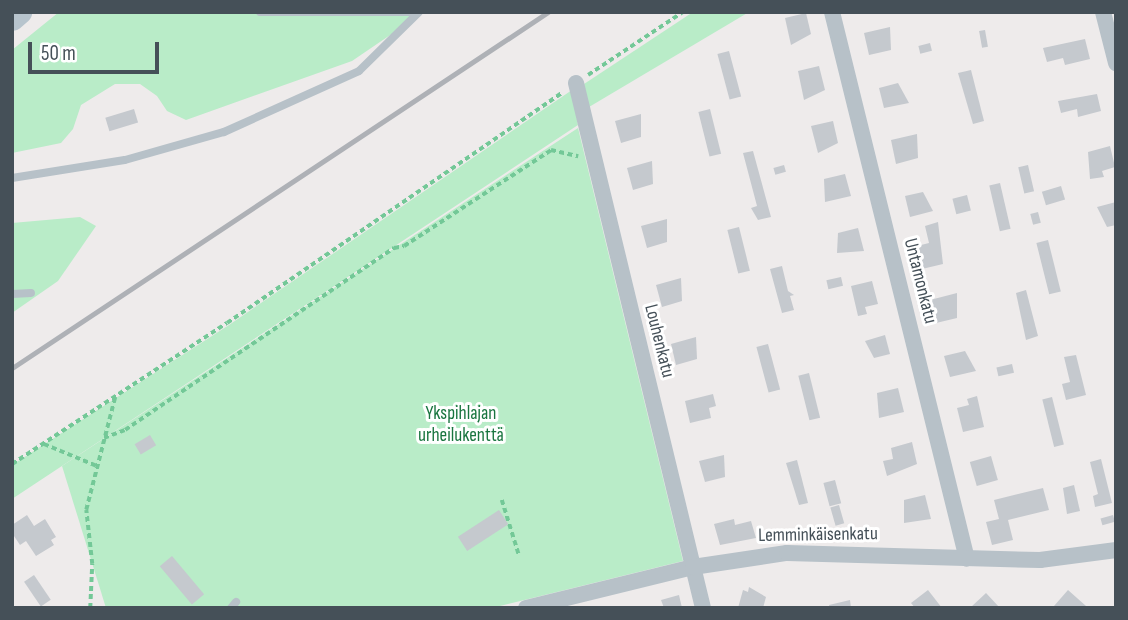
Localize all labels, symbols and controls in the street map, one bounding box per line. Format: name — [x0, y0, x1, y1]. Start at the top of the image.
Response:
scale bar — [32, 28, 163, 72]
text: 50 m — [41, 41, 76, 66]
street label: Untamonkatu — [898, 236, 942, 326]
street label: Louhenkatu — [639, 302, 679, 380]
park label: Ykspihlajan urheilukenttä — [418, 403, 504, 447]
street label: Lemminkäisenkatu — [758, 523, 878, 547]

